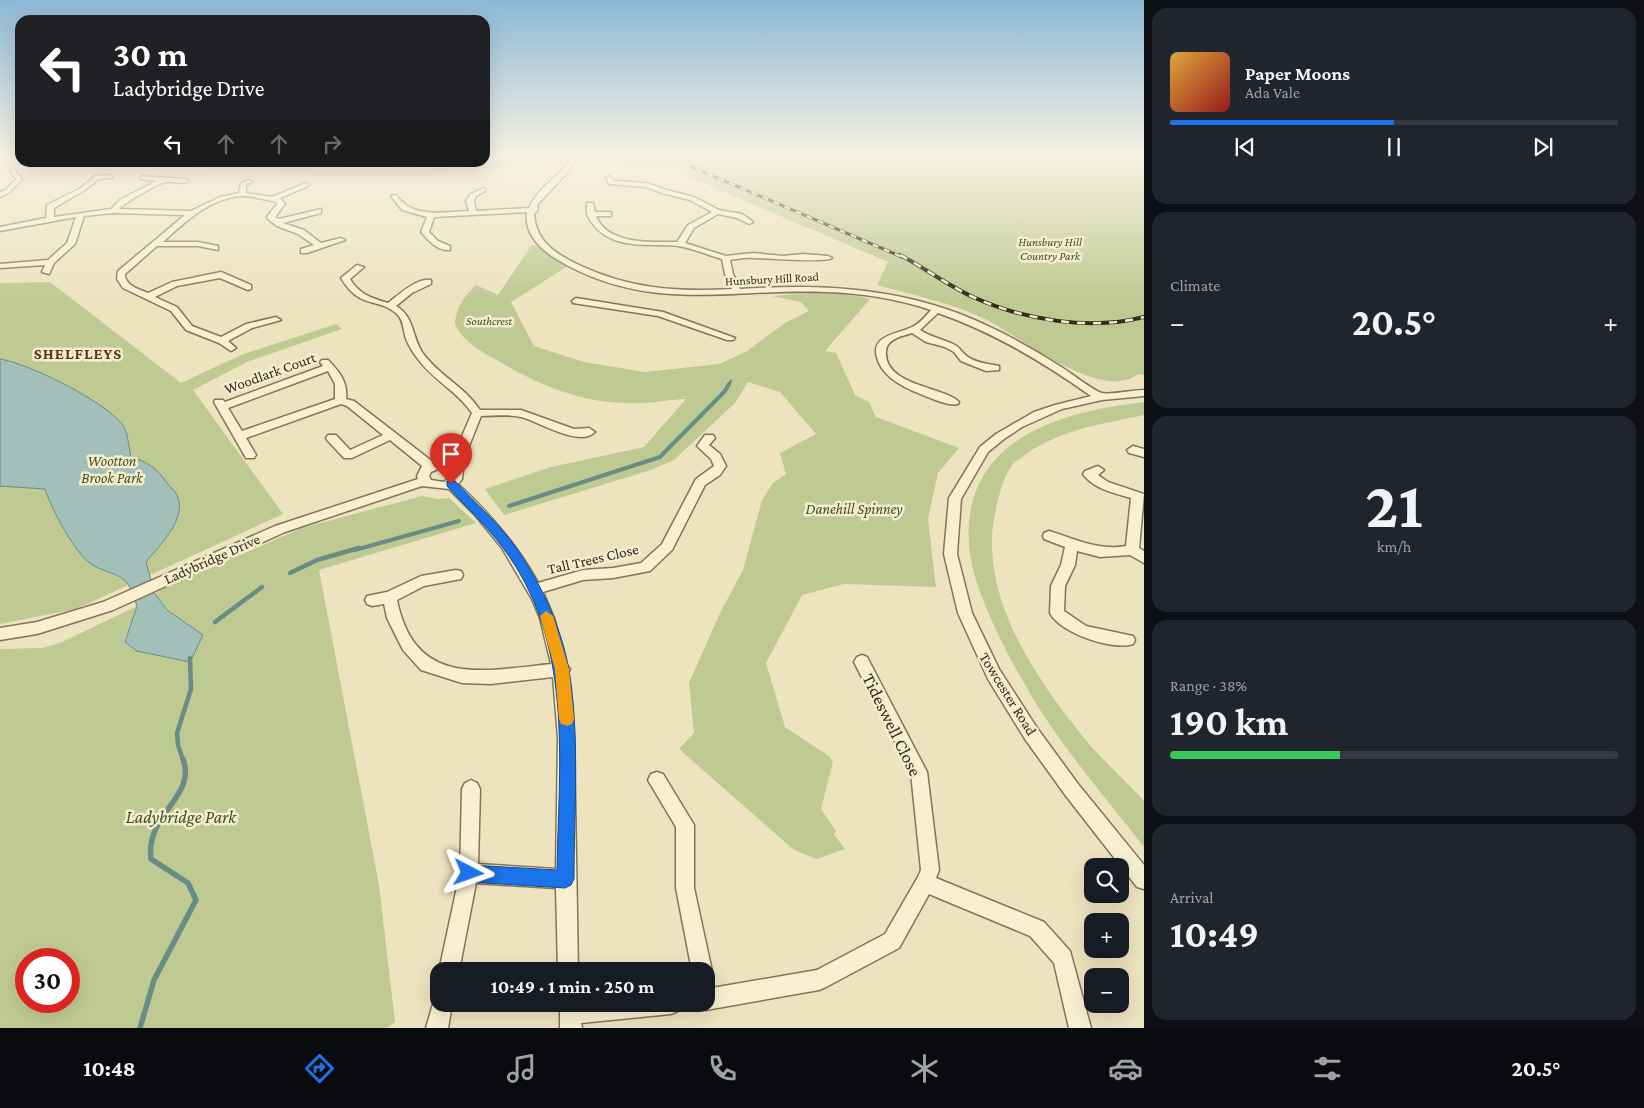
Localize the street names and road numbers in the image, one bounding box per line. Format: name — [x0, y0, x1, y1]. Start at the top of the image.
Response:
street label: Hunsbury Hill Road — [725, 270, 820, 288]
street label: Woodlark Court — [222, 349, 319, 397]
street label: Ladybridge Drive — [162, 531, 263, 588]
street label: Tall Trees Close — [546, 541, 641, 577]
street label: Towcester Road — [976, 650, 1040, 738]
street label: Tideswell Close — [858, 670, 926, 780]

